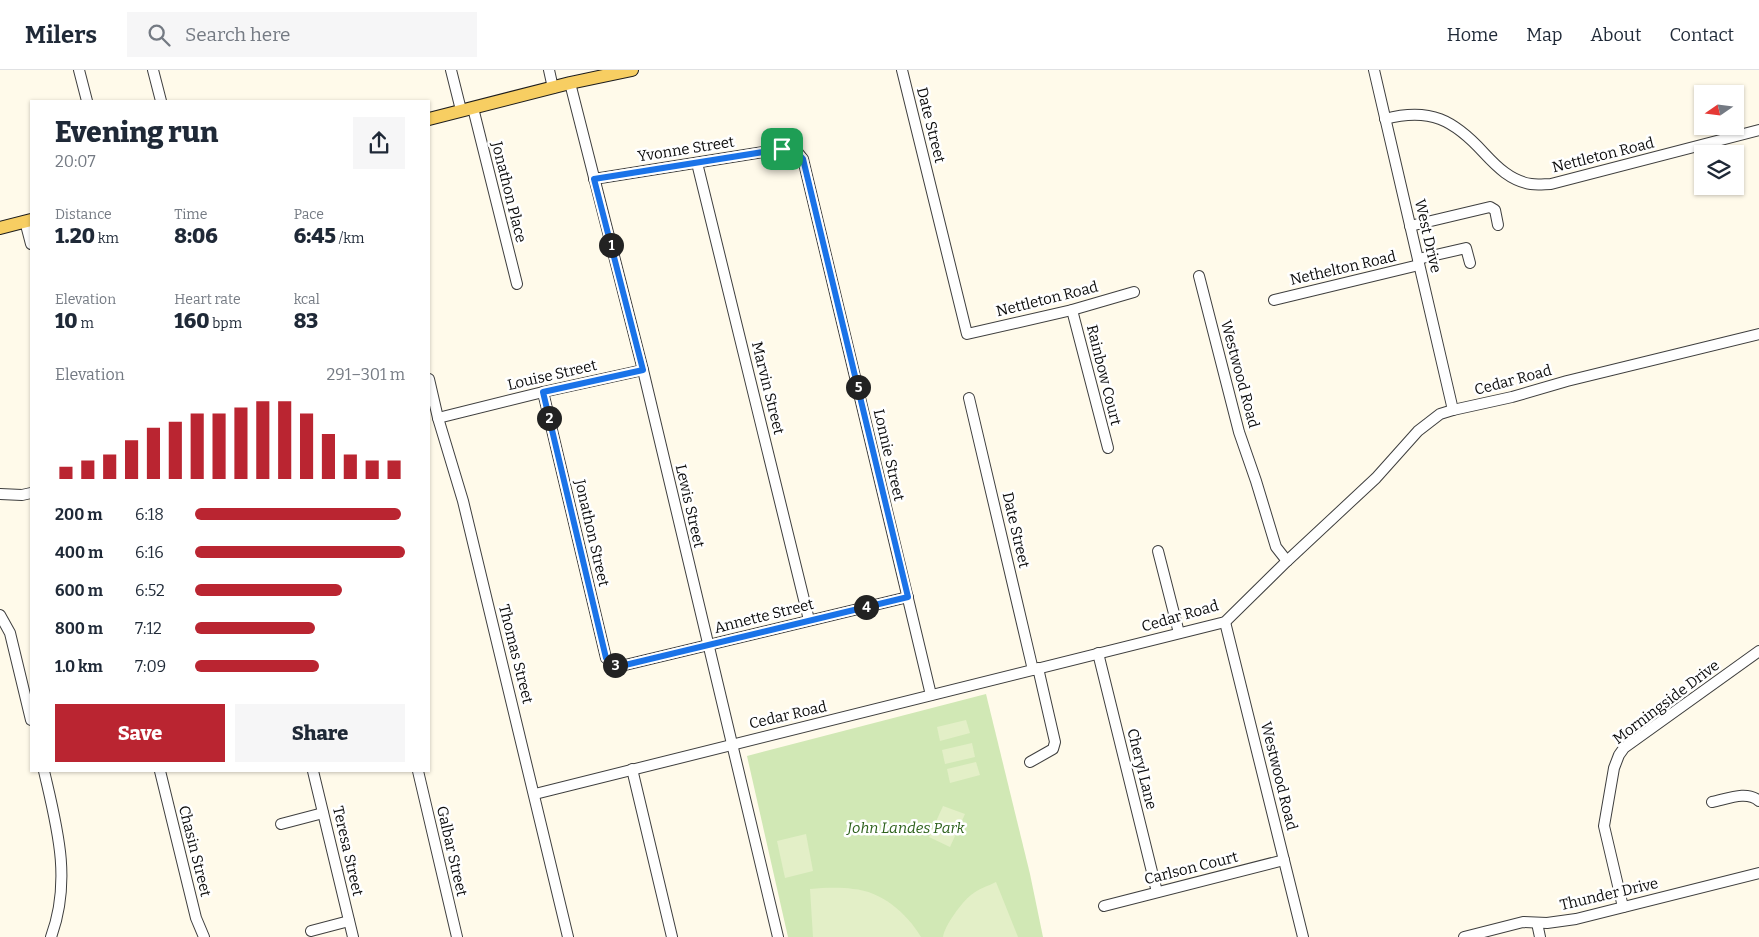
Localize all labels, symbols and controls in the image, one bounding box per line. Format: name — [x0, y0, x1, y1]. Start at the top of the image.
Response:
search box — [127, 12, 477, 57]
text: Milers — [25, 21, 97, 49]
icon: search — [145, 21, 173, 49]
text: Search here — [185, 23, 291, 46]
text: Home — [1447, 24, 1498, 46]
text: Map — [1526, 24, 1562, 46]
text: About — [1590, 24, 1641, 46]
text: Contact — [1669, 24, 1734, 46]
street label: Date Street — [913, 85, 949, 165]
north arrow — [1694, 85, 1744, 135]
map controls — [1694, 85, 1744, 195]
text: Evening run — [55, 116, 218, 149]
button: share — [353, 117, 405, 169]
pin — [761, 128, 803, 170]
street label: Yvonne Street — [636, 132, 736, 166]
street label: Nettleton Road — [1550, 134, 1656, 176]
icon: arrive — [768, 135, 796, 163]
street label: Jonathon Place — [488, 139, 530, 244]
button: layers — [1694, 145, 1744, 195]
text: 20:07 — [55, 152, 96, 171]
street label: West Drive — [1411, 197, 1445, 275]
text: Distance — [55, 206, 112, 223]
text: Time — [174, 206, 207, 223]
text: Pace — [294, 206, 324, 223]
text: 1.20 — [55, 223, 95, 249]
text: 8:06 — [174, 223, 218, 249]
text: 6:45 — [294, 223, 336, 249]
text: km — [95, 230, 119, 247]
text: /km — [336, 230, 364, 247]
pin: 1 — [598, 232, 624, 258]
text: 1 — [608, 237, 615, 254]
street label: Nethelton Road — [1288, 247, 1398, 289]
street label: Nettleton Road — [994, 278, 1100, 320]
text: Elevation — [55, 291, 116, 308]
text: Heart rate — [174, 291, 241, 308]
text: kcal — [294, 291, 320, 308]
text: 10 — [55, 308, 78, 334]
text: 160 — [174, 308, 209, 334]
text: 83 — [294, 308, 318, 334]
text: m — [78, 315, 94, 332]
text: bpm — [209, 315, 242, 332]
street label: Westwood Road — [1217, 318, 1263, 430]
street label: Rainbow Court — [1083, 323, 1125, 428]
street label: Marvin Street — [748, 340, 788, 437]
street label: Louise Street — [506, 356, 599, 394]
street label: Cedar Road — [1472, 361, 1554, 399]
text: Elevation — [55, 365, 125, 384]
text: 291–301 m — [327, 365, 405, 384]
pin: 5 — [846, 374, 870, 400]
text: 5 — [855, 379, 862, 396]
pin: 2 — [536, 406, 562, 430]
street label: Lonnie Street — [870, 407, 908, 503]
text: 2 — [546, 410, 553, 427]
street label: Lewis Street — [672, 463, 708, 550]
street label: Jonathon Street — [571, 477, 613, 589]
street label: Date Street — [999, 490, 1034, 570]
text: 200 m — [55, 505, 102, 524]
text: 6:18 — [135, 505, 164, 524]
text: 400 m — [55, 543, 103, 562]
text: 6:16 — [135, 543, 164, 562]
text: 600 m — [55, 581, 103, 600]
text: 6:52 — [135, 581, 165, 600]
pin: 4 — [854, 594, 878, 620]
street label: Annette Street — [712, 595, 816, 637]
street label: Cedar Road — [1139, 596, 1221, 636]
text: 4 — [862, 599, 871, 616]
street label: Thomas Street — [495, 603, 537, 706]
text: 800 m — [55, 619, 103, 638]
text: 7:12 — [135, 619, 162, 638]
pin: 3 — [602, 652, 628, 678]
street label: Morningside Drive — [1609, 656, 1723, 748]
text: 1.0 km — [55, 657, 103, 676]
text: 7:09 — [135, 657, 166, 676]
text: 3 — [611, 657, 620, 674]
street label: Cedar Road — [747, 697, 829, 733]
button: Save — [55, 704, 225, 762]
button: Share — [235, 704, 405, 762]
street label: Westwood Road — [1257, 720, 1301, 832]
street label: Cheryl Lane — [1123, 727, 1161, 811]
street label: Chasin Street — [175, 804, 215, 899]
street label: Teresa Street — [329, 804, 367, 898]
street label: Galbar Street — [433, 804, 471, 899]
park label: John Landes Park — [845, 819, 966, 837]
street label: Carlson Court — [1142, 848, 1240, 888]
street label: Thunder Drive — [1558, 874, 1660, 914]

